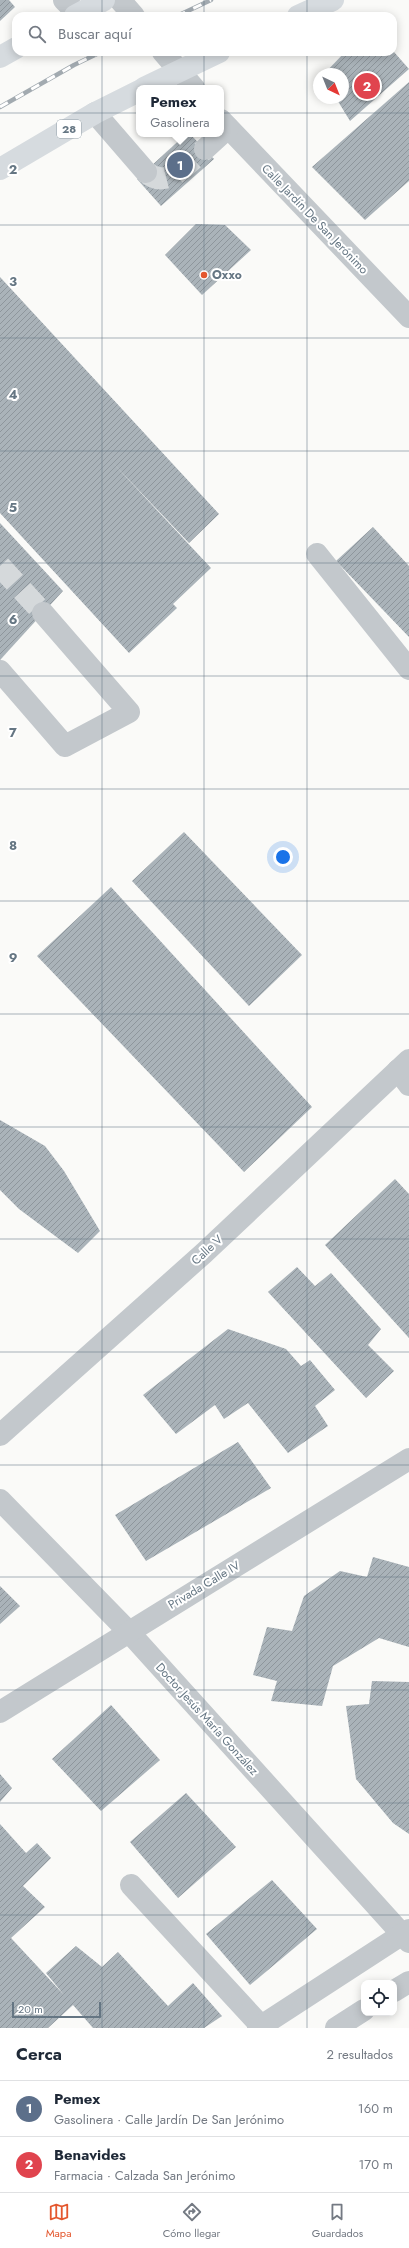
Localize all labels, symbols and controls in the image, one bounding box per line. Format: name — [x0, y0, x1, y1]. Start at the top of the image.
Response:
search box — [12, 12, 397, 56]
icon: search — [26, 23, 48, 45]
text: Buscar aquí — [58, 23, 132, 45]
north arrow — [313, 68, 349, 104]
pin: 2 — [354, 71, 380, 101]
popup — [136, 85, 224, 137]
text: Pemex — [150, 91, 197, 113]
text: Gasolinera — [150, 113, 210, 132]
road number: 28 — [57, 120, 81, 138]
pin: 1 — [167, 150, 193, 180]
text: 2 — [9, 160, 17, 179]
street label: Calle Jardín De San Jerónimo — [257, 160, 373, 278]
place label: Oxxo — [212, 266, 242, 284]
marker: Oxxo — [199, 270, 209, 280]
text: 3 — [9, 272, 17, 291]
text: 4 — [8, 385, 18, 404]
text: 5 — [9, 498, 17, 517]
text: 6 — [9, 610, 18, 629]
text: 7 — [9, 723, 17, 742]
text: 8 — [9, 836, 17, 855]
your location — [273, 847, 293, 867]
text: 9 — [9, 948, 18, 967]
street label: Calle V — [187, 1231, 227, 1269]
street label: Privada Calle IV — [165, 1556, 243, 1614]
street label: Doctor Jesús María González — [151, 1659, 263, 1780]
map controls — [361, 1980, 397, 2016]
button: locate — [361, 1980, 397, 2016]
scale bar — [12, 2000, 101, 2019]
text: 20 m — [18, 2001, 43, 2017]
text: Cerca — [16, 2042, 62, 2066]
text: 2 resultados — [327, 2045, 393, 2064]
text: Pemex — [54, 2088, 100, 2110]
text: 1 — [26, 2099, 32, 2118]
text: 160 m — [358, 2099, 393, 2118]
text: Gasolinera · Calle Jardín De San Jerónimo — [54, 2110, 284, 2129]
text: Benavides — [54, 2144, 126, 2166]
text: 2 — [25, 2155, 33, 2174]
text: 170 m — [358, 2155, 393, 2174]
text: Farmacia · Calzada San Jerónimo — [54, 2166, 235, 2185]
tab: Mapa — [46, 2201, 71, 2241]
tab: Cómo llegar — [163, 2201, 220, 2241]
tab: Guardados — [312, 2201, 363, 2241]

